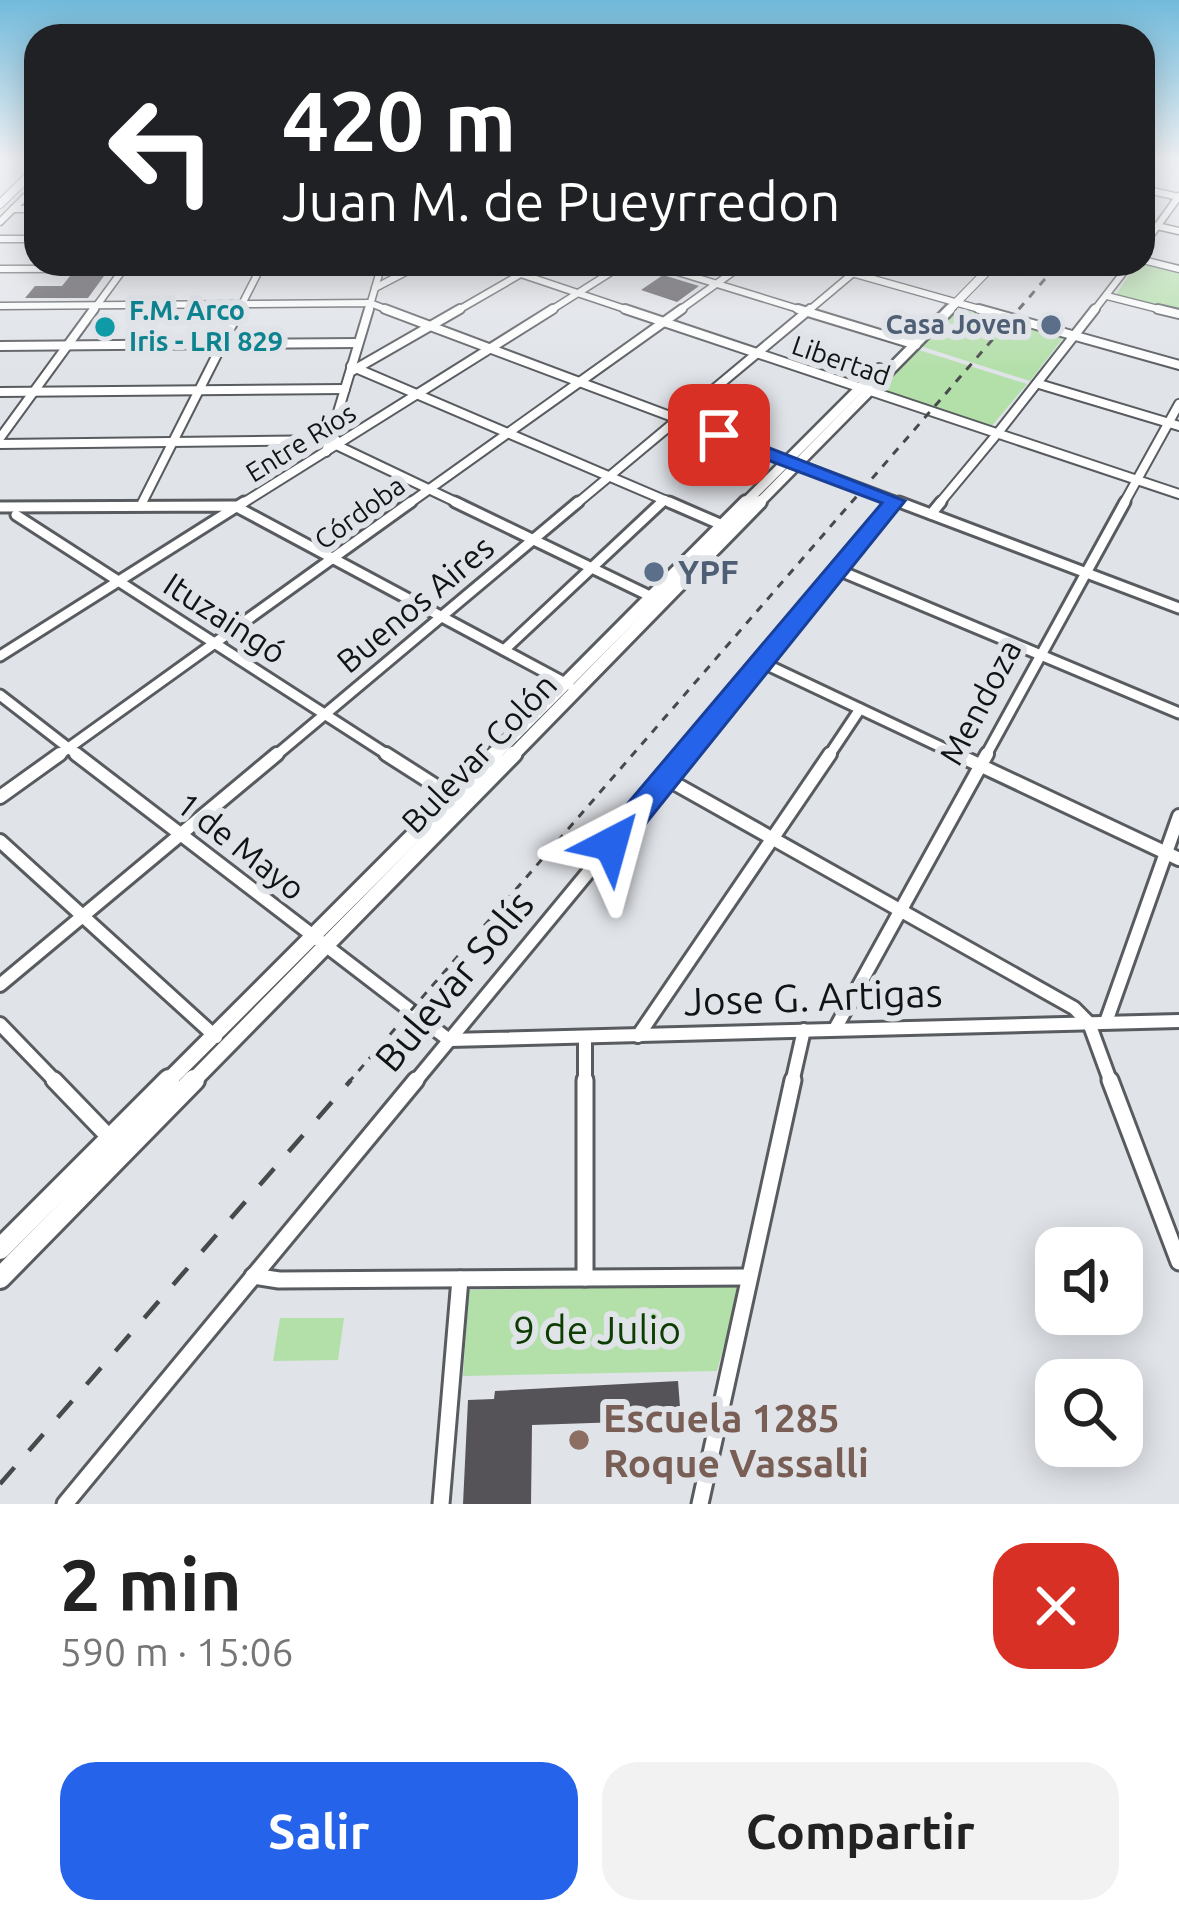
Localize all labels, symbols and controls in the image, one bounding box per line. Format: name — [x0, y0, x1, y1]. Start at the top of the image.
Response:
icon: left — [84, 72, 240, 228]
text: 420 m — [282, 73, 516, 167]
text: Juan M. de Pueyrredon — [282, 171, 840, 231]
place label: F.M. Arco Iris - LRI 829 — [129, 295, 283, 356]
place label: Casa Joven — [886, 309, 1027, 339]
marker: Casa Joven — [1038, 312, 1064, 338]
marker: F.M. Arco Iris - LRI 829 — [92, 314, 118, 340]
street label: Libertad — [788, 329, 894, 391]
pin — [668, 384, 770, 486]
street label: Entre Ríos — [240, 397, 361, 488]
icon: arrive — [686, 402, 752, 468]
street label: Córdoba — [309, 470, 410, 555]
street label: Buenos Aires — [329, 528, 500, 680]
place label: YPF — [678, 553, 739, 590]
marker: YPF — [641, 559, 667, 585]
street label: Ituzaingó — [158, 565, 293, 671]
street label: Mendoza — [931, 633, 1028, 771]
street label: Bulevar Colón — [394, 666, 564, 840]
position arrow — [548, 781, 674, 907]
street label: 1 de Mayo — [170, 784, 313, 907]
street label: Bulevar Solís — [366, 882, 541, 1079]
street label: Jose G. Artigas — [683, 970, 943, 1023]
map controls — [1035, 1227, 1143, 1467]
button: sound — [1035, 1227, 1143, 1335]
park label: 9 de Julio — [513, 1308, 681, 1351]
button: search — [1035, 1359, 1143, 1467]
place label: Escuela 1285 Roque Vassalli — [603, 1396, 869, 1484]
marker: Escuela 1285 Roque Vassalli — [566, 1427, 592, 1453]
button: close — [993, 1543, 1119, 1669]
text: 2 min — [60, 1544, 242, 1625]
text: 590 m · 15:06 — [60, 1630, 294, 1673]
button: Salir — [60, 1762, 578, 1900]
button: Compartir — [602, 1762, 1119, 1900]

